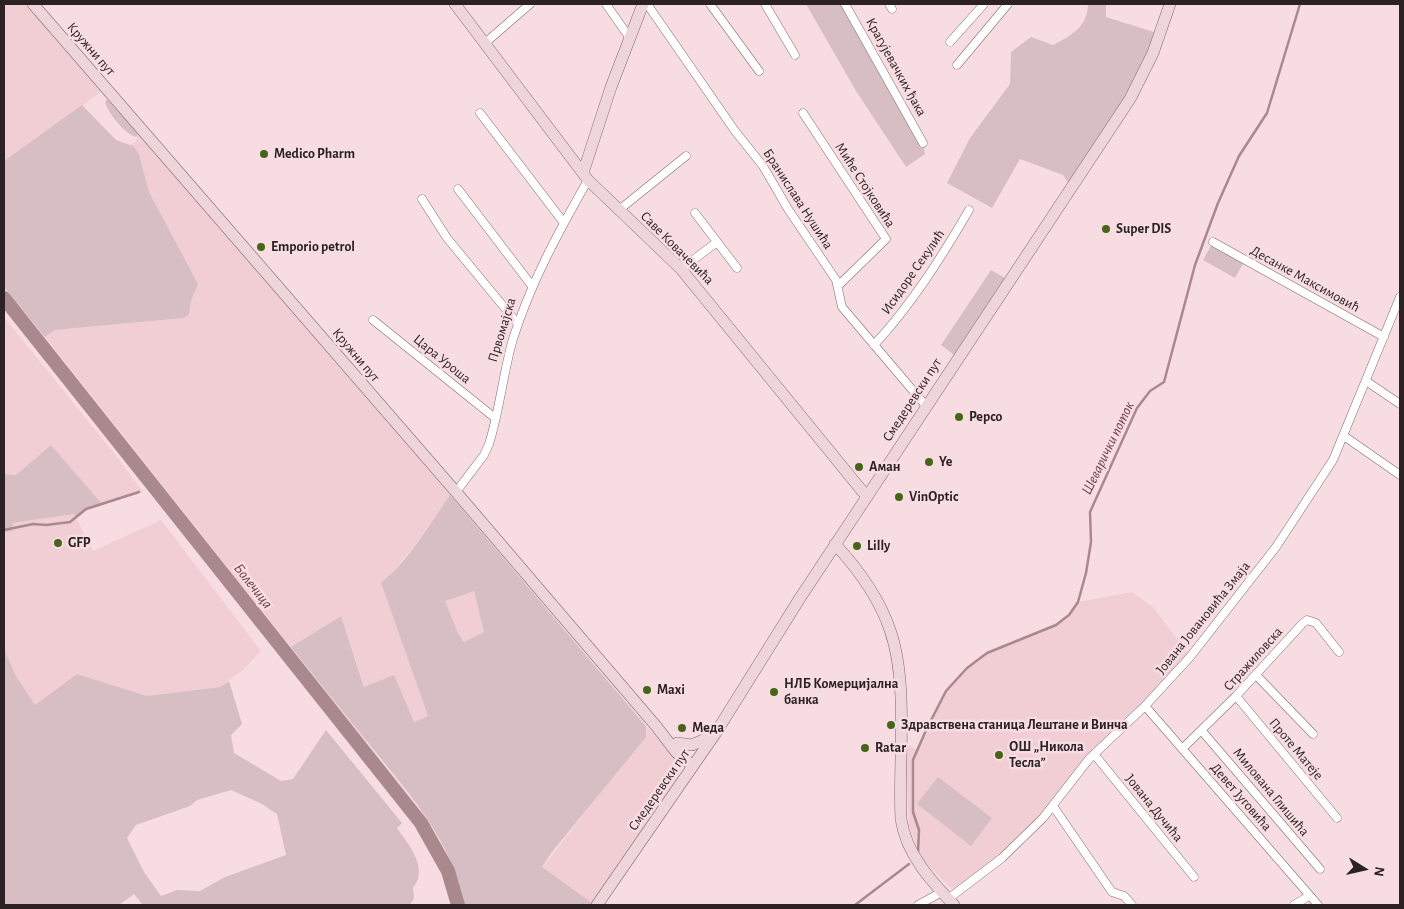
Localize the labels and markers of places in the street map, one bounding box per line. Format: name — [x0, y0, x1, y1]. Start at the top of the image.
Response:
place label: Medico Pharm — [274, 146, 355, 162]
marker: Medico Pharm — [258, 148, 270, 160]
place label: Super DIS — [1116, 221, 1171, 237]
marker: Super DIS — [1100, 223, 1112, 235]
place label: Emporio petrol — [271, 239, 355, 255]
marker: Emporio petrol — [255, 241, 267, 253]
place label: Pepco — [969, 409, 1002, 425]
marker: Pepco — [953, 411, 965, 423]
place label: Ye — [939, 454, 952, 470]
marker: Ye — [923, 456, 935, 468]
place label: Аман — [869, 459, 900, 475]
marker: Аман — [853, 461, 865, 473]
place label: VinOptic — [909, 489, 958, 505]
marker: VinOptic — [893, 491, 905, 503]
place label: GFP — [68, 535, 90, 551]
marker: GFP — [52, 537, 64, 549]
place label: Lilly — [867, 538, 890, 554]
marker: Lilly — [851, 540, 863, 552]
place label: НЛБ Комерцијална банка — [784, 676, 898, 709]
place label: Maxi — [657, 682, 685, 698]
marker: Maxi — [641, 684, 653, 696]
marker: НЛБ Комерцијална банка — [768, 686, 780, 698]
place label: Здравствена станица Лештане и Винча — [901, 717, 1128, 733]
marker: Здравствена станица Лештане и Винча — [885, 719, 897, 731]
place label: Меда — [692, 720, 724, 736]
marker: Меда — [676, 722, 688, 734]
place label: ОШ „Никола Тесла” — [1009, 739, 1084, 772]
place label: Ratar — [875, 740, 906, 756]
marker: Ratar — [859, 742, 871, 754]
marker: ОШ „Никола Тесла” — [993, 749, 1005, 761]

